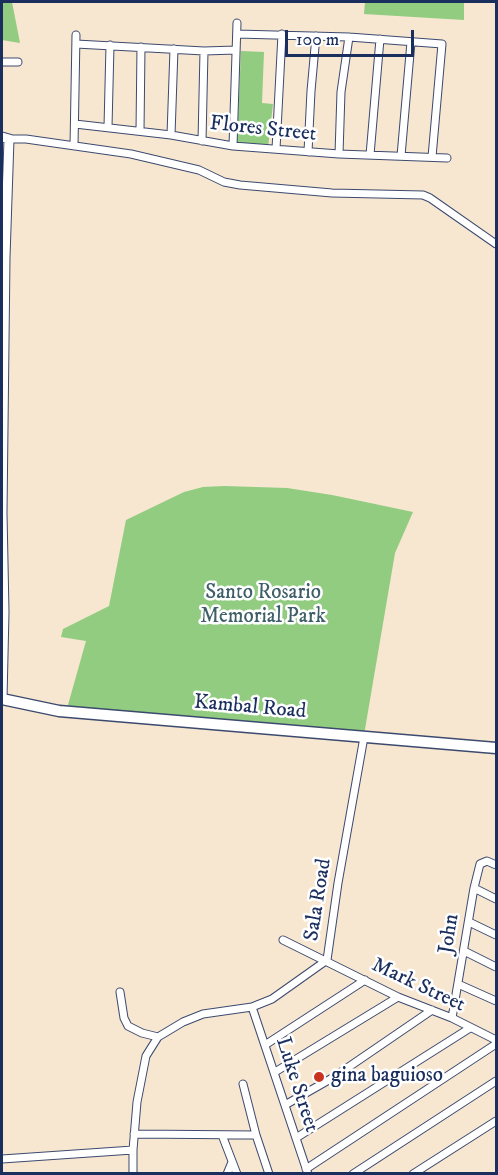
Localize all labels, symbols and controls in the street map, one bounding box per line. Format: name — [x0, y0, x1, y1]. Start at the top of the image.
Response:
scale bar — [288, 18, 417, 56]
text: 100 m — [296, 29, 339, 51]
street label: Flores Street — [209, 112, 317, 148]
park label: Santo Rosario Memorial Park — [200, 581, 326, 631]
street label: Kambal Road — [193, 691, 307, 725]
street label: Sala Road — [300, 857, 338, 943]
street label: John — [434, 912, 466, 956]
street label: Mark Street — [367, 953, 469, 1019]
street label: Luke Street — [269, 1034, 323, 1136]
place label: gina baguioso — [331, 1064, 443, 1090]
marker: gina baguioso — [312, 1070, 326, 1084]

